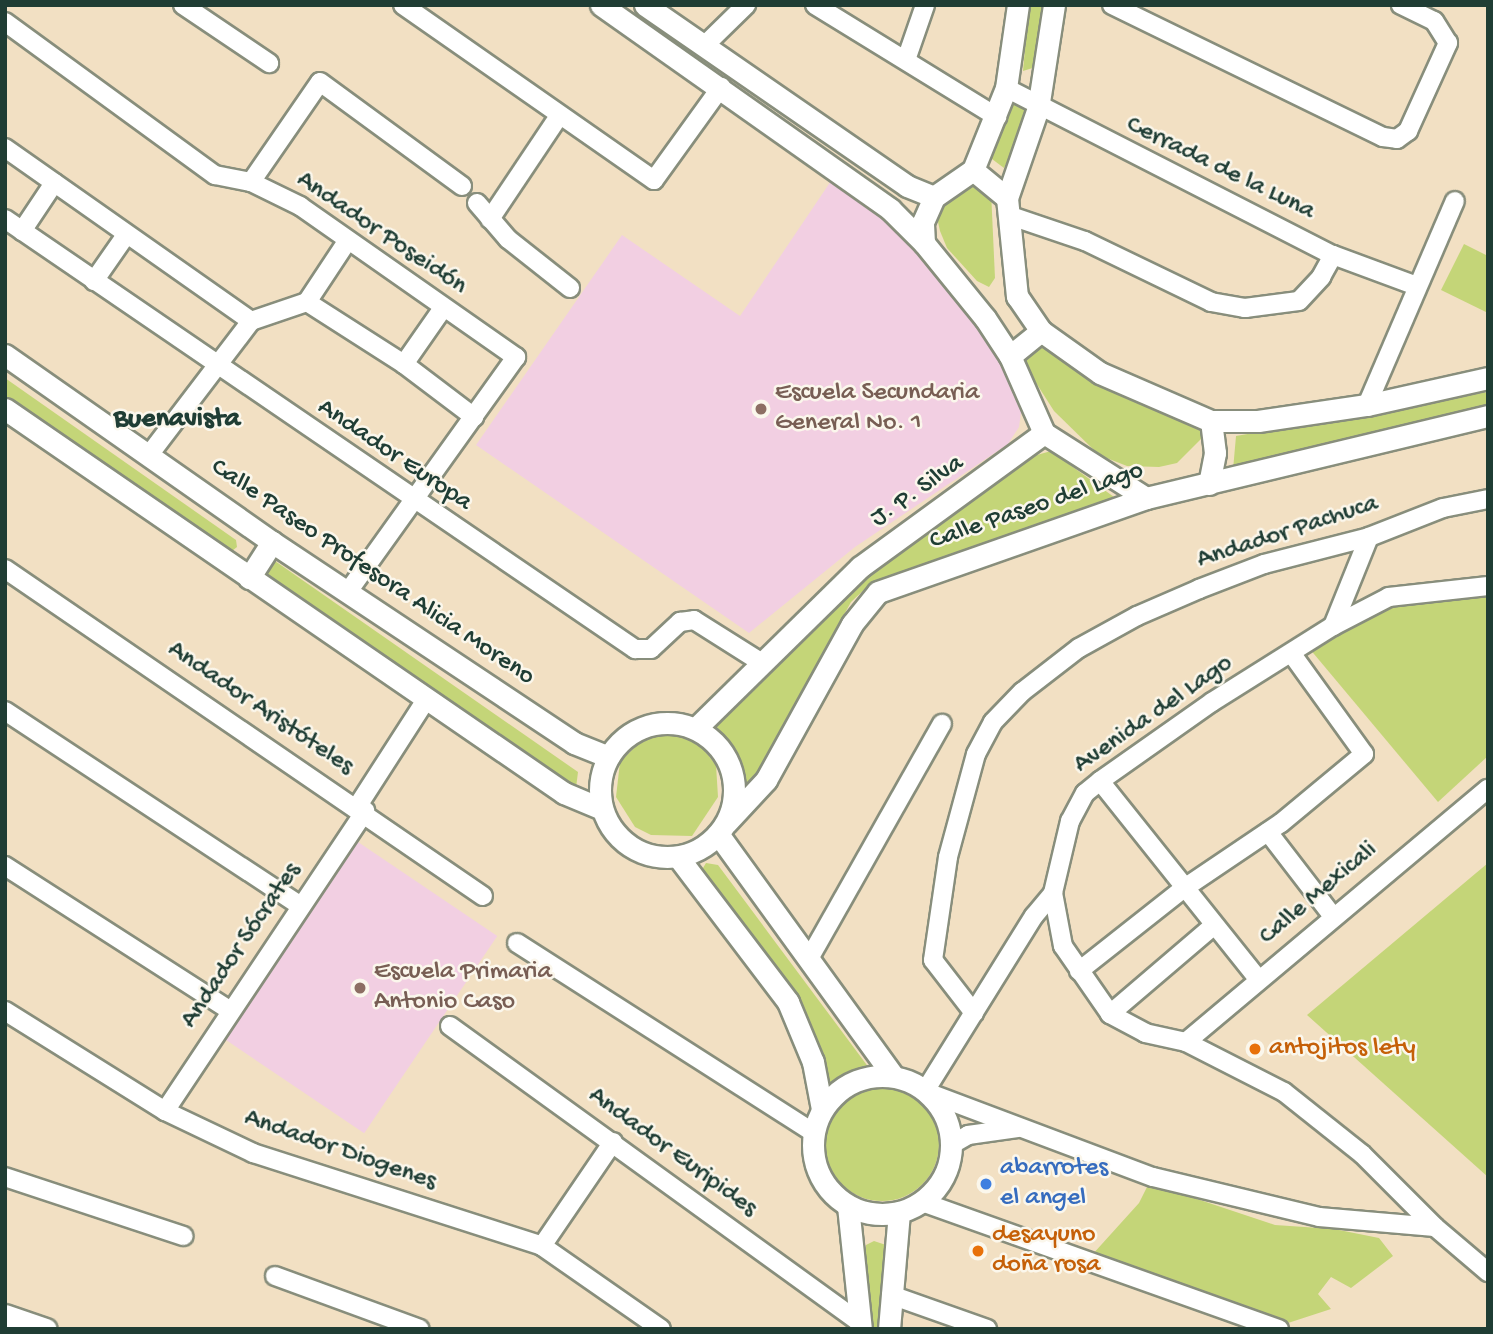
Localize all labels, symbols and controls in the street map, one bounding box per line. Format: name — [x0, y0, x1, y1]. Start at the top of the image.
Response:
street label: Cerrada de la Luna — [1121, 110, 1319, 228]
street label: Andador Poseidón — [290, 165, 472, 303]
place label: Escuela Secundaria General No. 1 — [775, 378, 979, 440]
street label: Andador Europa — [311, 393, 477, 519]
marker: Escuela Secundaria General No. 1 — [753, 401, 769, 417]
district label: Buenavista — [114, 403, 240, 437]
street label: J. P. Silva — [866, 449, 970, 535]
street label: Calle Paseo Profesora Alicia Moreno — [204, 453, 540, 693]
street label: Calle Paseo del Lago — [926, 456, 1148, 558]
street label: Andador Pachuca — [1194, 489, 1382, 577]
street label: Andador Aristóteles — [161, 635, 359, 783]
street label: Avenida del Lago — [1069, 649, 1239, 781]
street label: Calle Mexicali — [1253, 835, 1385, 953]
street label: Andador Sócrates — [175, 857, 309, 1035]
place label: Escuela Primaria Antonio Caso — [374, 957, 552, 1018]
marker: Escuela Primaria Antonio Caso — [352, 980, 368, 996]
place label: antojitos lety — [1269, 1033, 1415, 1065]
marker: antojitos lety — [1247, 1041, 1263, 1057]
street label: Andador Euripides — [581, 1081, 763, 1225]
street label: Andador Diogenes — [240, 1104, 440, 1198]
place label: abarrotes el angel — [1000, 1153, 1108, 1214]
marker: abarrotes el angel — [978, 1176, 994, 1192]
place label: desayuno doña rosa — [992, 1220, 1100, 1282]
marker: desayuno doña rosa — [970, 1243, 986, 1259]

